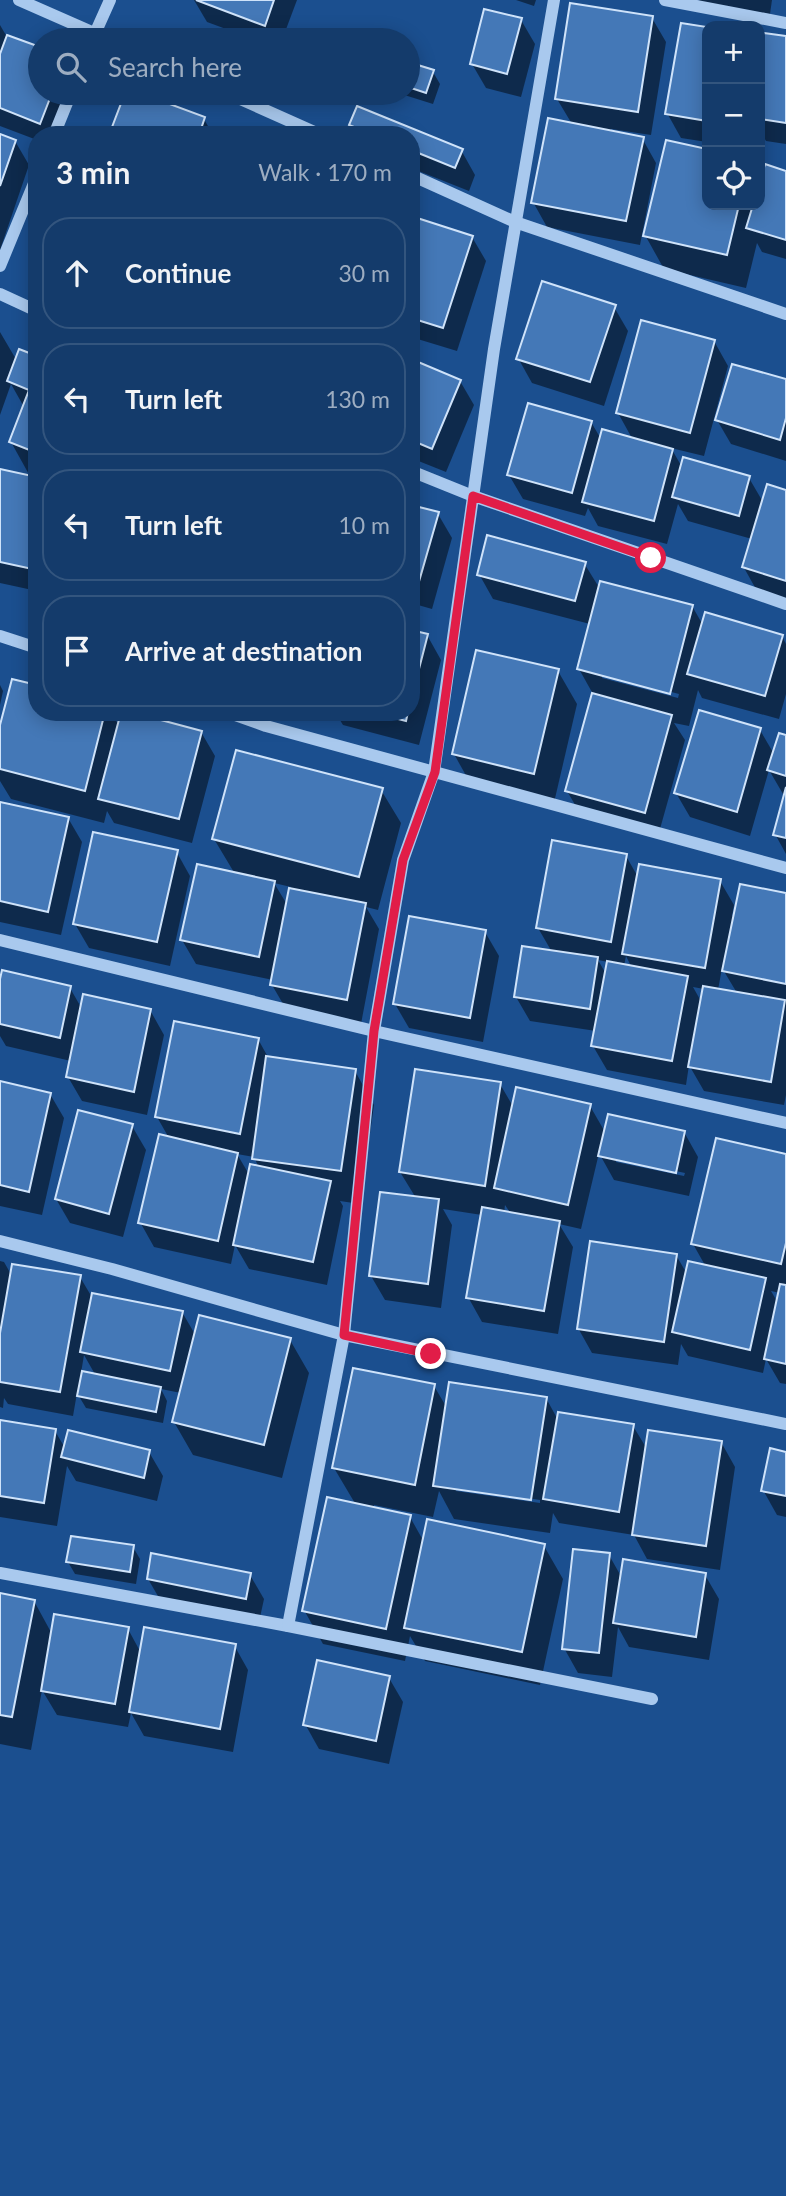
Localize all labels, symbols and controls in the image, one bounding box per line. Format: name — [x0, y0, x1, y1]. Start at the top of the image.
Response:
map controls — [702, 21, 765, 210]
button: + — [702, 21, 765, 84]
search box — [28, 28, 420, 105]
icon: search — [52, 48, 90, 86]
text: Search here — [108, 51, 242, 83]
button: − — [702, 84, 765, 147]
button: locate — [702, 147, 765, 210]
text: 3 min — [56, 154, 130, 190]
text: Walk · 170 m — [258, 158, 392, 186]
icon: ahead — [58, 254, 96, 292]
text: Continue — [125, 257, 231, 289]
text: 30 m — [339, 259, 390, 287]
icon: left — [58, 380, 96, 418]
text: Turn left — [125, 383, 222, 415]
text: 130 m — [325, 385, 390, 413]
icon: left — [58, 506, 96, 544]
text: Turn left — [125, 509, 222, 541]
text: 10 m — [339, 511, 390, 539]
route start — [635, 542, 666, 573]
icon: arrive — [58, 632, 96, 670]
text: Arrive at destination — [125, 635, 362, 667]
route end — [415, 1338, 446, 1369]

